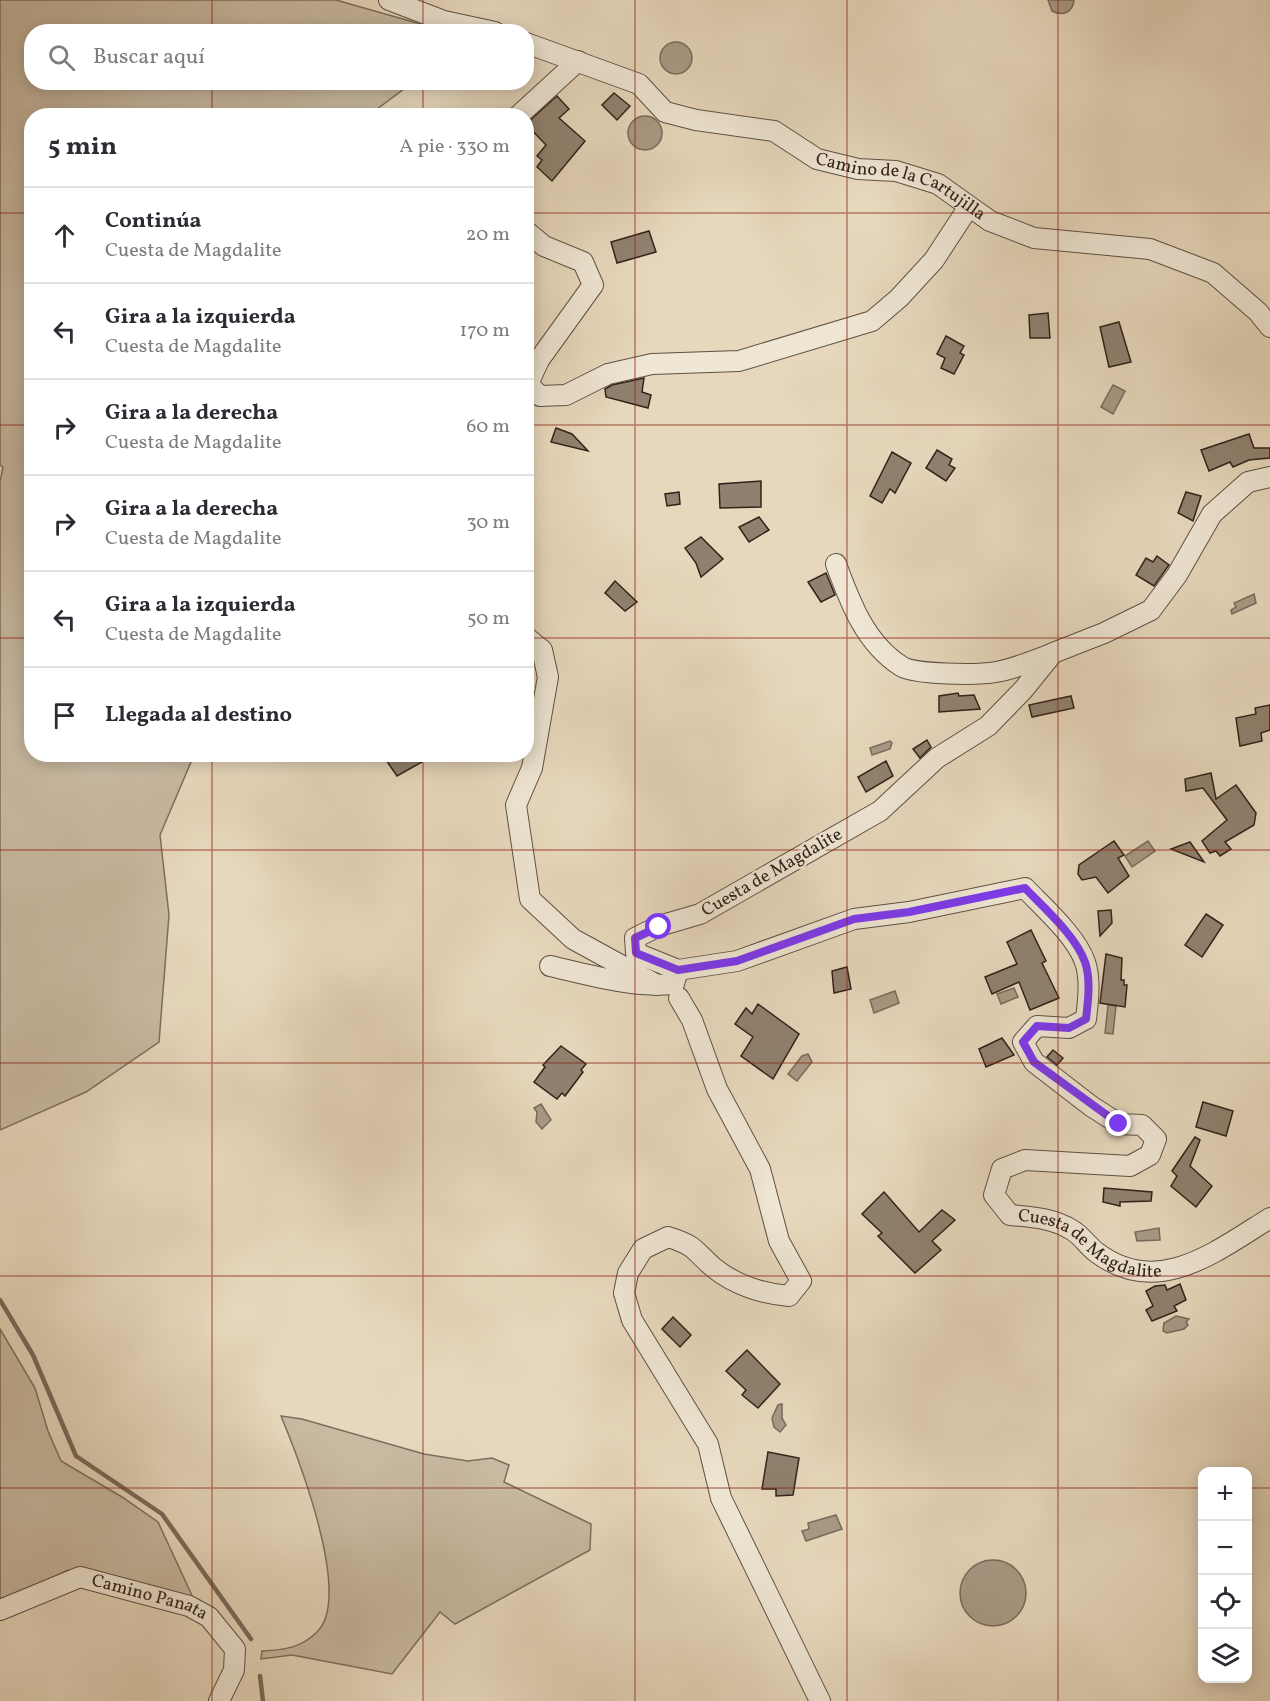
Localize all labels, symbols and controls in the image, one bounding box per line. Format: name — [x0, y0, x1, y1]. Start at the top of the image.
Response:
search box — [24, 24, 534, 90]
icon: search — [45, 41, 78, 74]
text: Buscar aquí — [93, 42, 205, 73]
text: 5 min — [48, 129, 117, 165]
text: A pie · 330 m — [399, 133, 510, 161]
street label: Camino de la Cartujilla — [813, 147, 991, 227]
text: Continúa — [105, 206, 202, 237]
icon: ahead — [48, 219, 81, 252]
text: 20 m — [466, 221, 510, 249]
text: Cuesta de Magdalite — [105, 237, 281, 265]
text: Gira a la izquierda — [105, 302, 296, 333]
icon: left — [48, 315, 81, 348]
text: 170 m — [460, 317, 510, 345]
text: Cuesta de Magdalite — [105, 333, 281, 361]
text: Gira a la derecha — [105, 398, 278, 429]
icon: right — [48, 411, 81, 444]
text: 60 m — [466, 413, 510, 441]
text: Cuesta de Magdalite — [105, 429, 281, 457]
text: Gira a la derecha — [105, 494, 278, 525]
icon: right — [48, 507, 81, 540]
text: 30 m — [466, 509, 510, 537]
text: Cuesta de Magdalite — [105, 525, 281, 553]
text: Gira a la izquierda — [105, 590, 296, 621]
icon: left — [48, 603, 81, 636]
text: 50 m — [467, 605, 510, 633]
text: Cuesta de Magdalite — [105, 621, 281, 649]
icon: arrive — [48, 699, 81, 732]
text: Llegada al destino — [105, 700, 292, 731]
street label: Cuesta de Magdalite — [697, 822, 847, 924]
route start — [645, 913, 671, 939]
route end — [1105, 1110, 1131, 1136]
street label: Cuesta de Magdalite — [1017, 1203, 1162, 1284]
map controls — [1198, 1467, 1252, 1683]
button: + — [1198, 1467, 1252, 1521]
button: − — [1198, 1521, 1252, 1575]
street label: Camino Panata — [89, 1568, 212, 1626]
button: locate — [1198, 1575, 1252, 1629]
button: layers — [1198, 1629, 1252, 1683]

